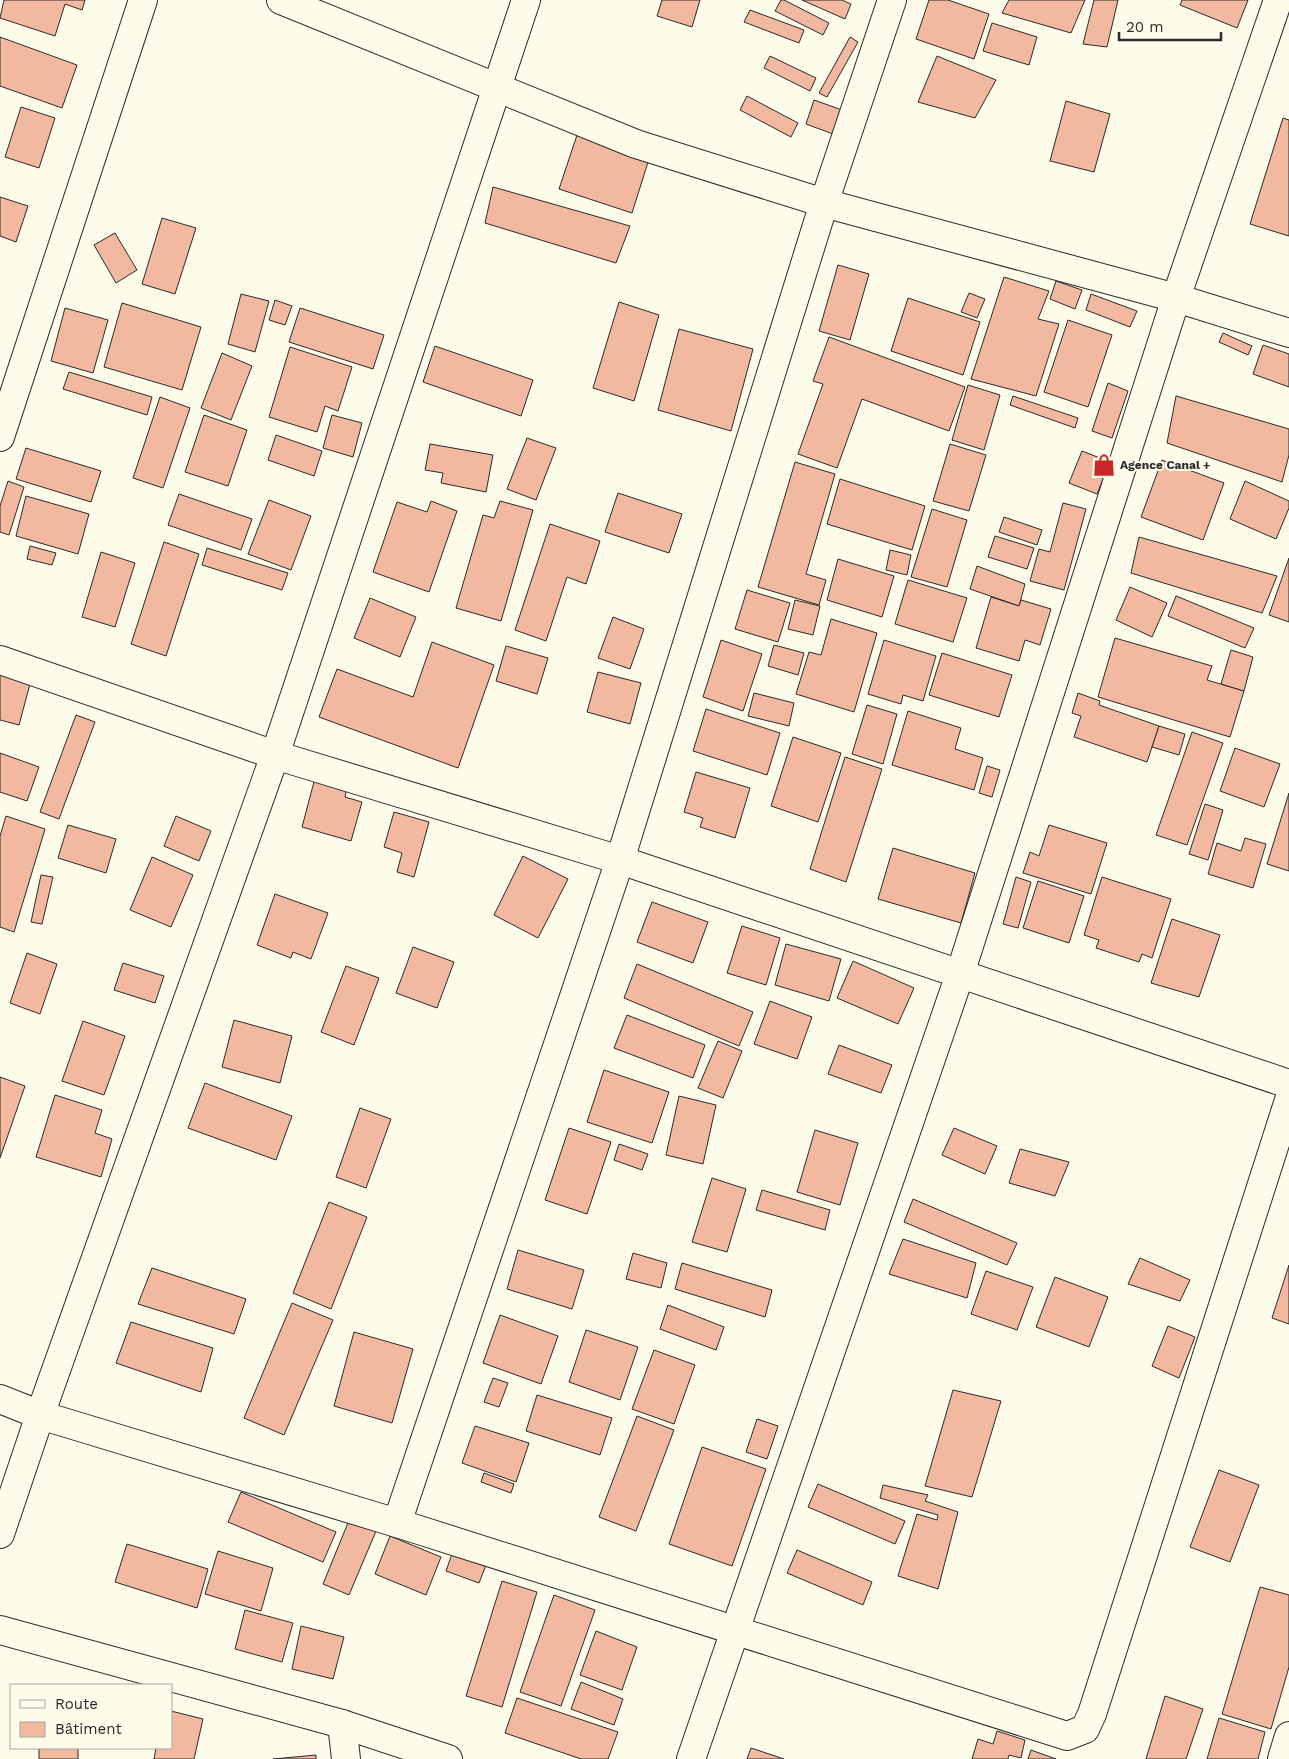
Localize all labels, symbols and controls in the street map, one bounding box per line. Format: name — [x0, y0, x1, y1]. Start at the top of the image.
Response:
scale bar — [1119, 10, 1222, 42]
text: 20 m — [1126, 18, 1164, 36]
shop icon: Agence Canal + — [1091, 452, 1117, 478]
place label: Agence Canal + — [1120, 458, 1210, 472]
legend — [10, 1684, 172, 1749]
text: Route — [55, 1695, 98, 1713]
text: Bâtiment — [55, 1720, 122, 1738]

